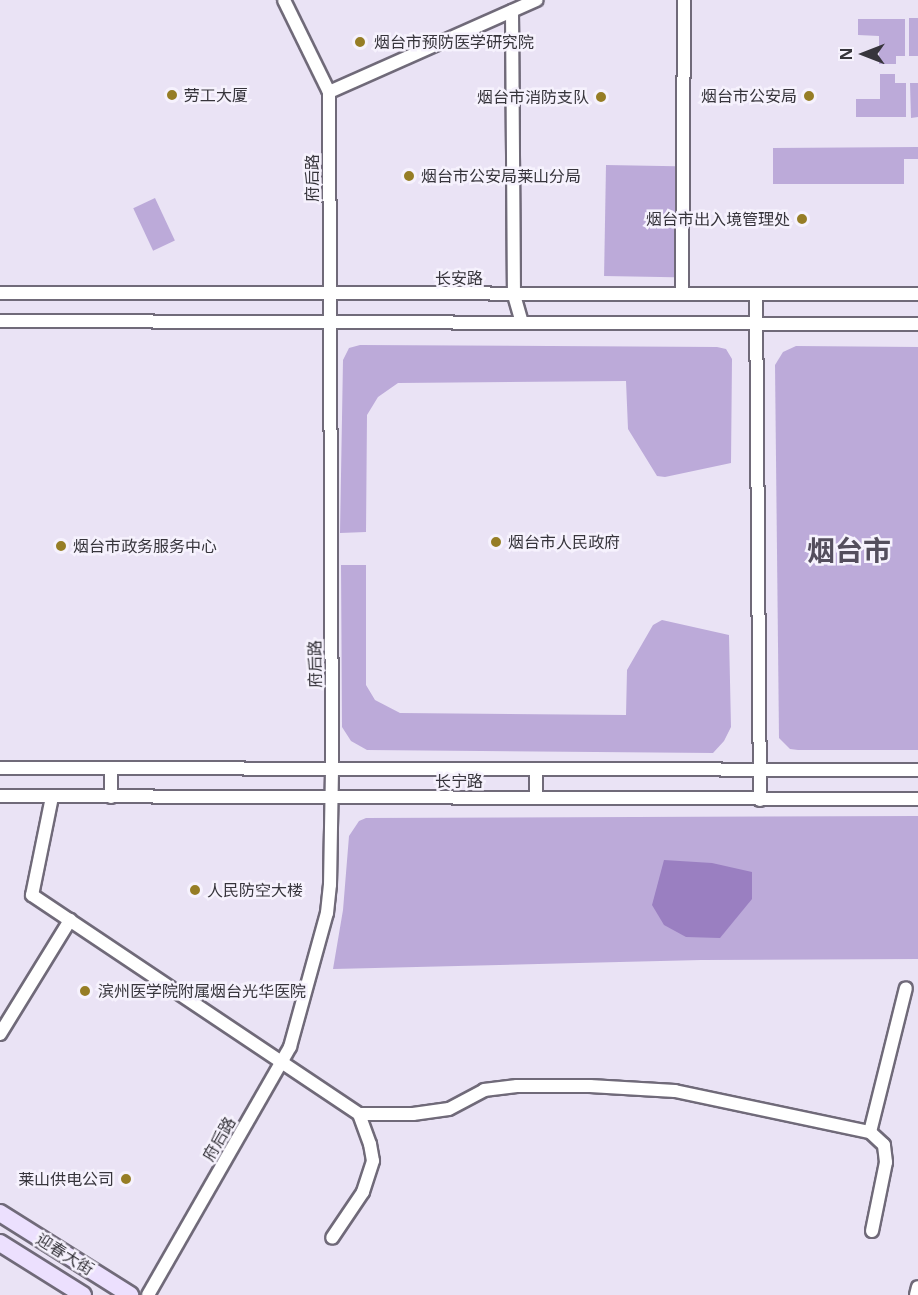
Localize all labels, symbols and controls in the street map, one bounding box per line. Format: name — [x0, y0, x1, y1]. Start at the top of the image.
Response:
north arrow — [834, 24, 894, 84]
place label: 烟台市预防医学研究院 — [374, 32, 534, 52]
marker: 烟台市预防医学研究院 — [351, 33, 369, 51]
text: N — [835, 48, 857, 61]
place label: 劳工大厦 — [184, 85, 248, 105]
place label: 烟台市公安局 — [701, 86, 797, 106]
place label: 烟台市消防支队 — [477, 87, 589, 107]
marker: 劳工大厦 — [165, 88, 179, 102]
marker: 烟台市公安局 — [802, 89, 816, 103]
marker: 烟台市消防支队 — [594, 90, 608, 104]
street label: 府后路 — [302, 154, 322, 202]
place label: 烟台市公安局莱山分局 — [421, 166, 581, 186]
marker: 烟台市公安局莱山分局 — [402, 169, 416, 183]
place label: 烟台市出入境管理处 — [646, 209, 790, 229]
marker: 烟台市出入境管理处 — [795, 212, 809, 226]
street label: 长安路 — [435, 268, 483, 288]
place label: 烟台市人民政府 — [508, 532, 620, 552]
district label: 烟台市 — [807, 533, 891, 567]
marker: 烟台市人民政府 — [489, 535, 503, 549]
place label: 烟台市政务服务中心 — [73, 536, 217, 556]
marker: 烟台市政务服务中心 — [54, 539, 68, 553]
street label: 府后路 — [305, 640, 325, 688]
street label: 长宁路 — [435, 771, 483, 791]
place label: 人民防空大楼 — [207, 880, 303, 900]
marker: 人民防空大楼 — [188, 883, 202, 897]
place label: 滨州医学院附属烟台光华医院 — [98, 981, 306, 1001]
marker: 滨州医学院附属烟台光华医院 — [76, 982, 94, 1000]
street label: 府后路 — [199, 1113, 239, 1165]
place label: 莱山供电公司 — [18, 1169, 114, 1189]
marker: 莱山供电公司 — [119, 1172, 133, 1186]
street label: 迎春大街 — [33, 1229, 97, 1279]

